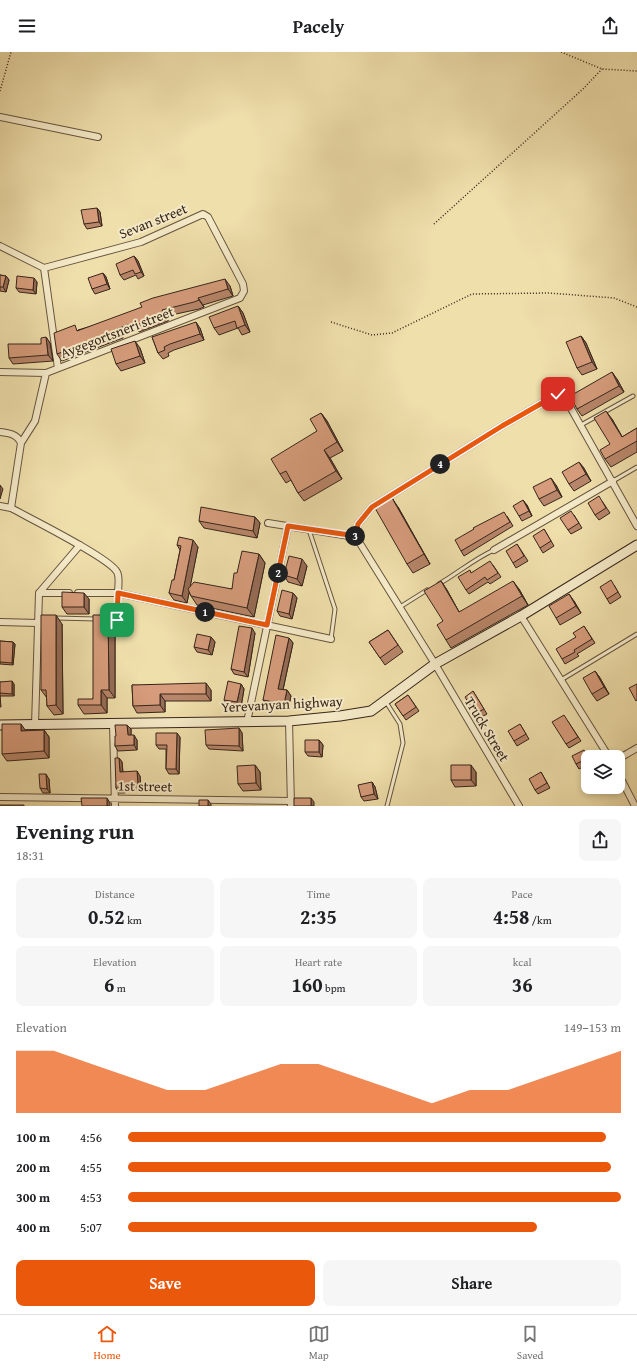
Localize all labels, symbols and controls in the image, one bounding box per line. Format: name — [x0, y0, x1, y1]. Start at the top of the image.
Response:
text: Pacely — [293, 13, 344, 40]
icon: menu — [16, 15, 38, 37]
icon: share — [599, 15, 621, 37]
street label: Sevan street — [116, 198, 190, 244]
street label: Aygegortsneri street — [57, 301, 177, 363]
pin — [541, 377, 575, 411]
icon: check — [547, 383, 569, 405]
pin: 4 — [430, 454, 450, 474]
text: 4 — [437, 456, 443, 472]
pin: 3 — [345, 526, 365, 546]
text: 3 — [352, 528, 358, 544]
pin: 2 — [268, 563, 288, 583]
text: 2 — [275, 565, 281, 581]
pin: 1 — [195, 602, 215, 622]
pin — [100, 603, 134, 637]
text: 1 — [202, 604, 208, 620]
icon: arrive — [106, 609, 128, 631]
street label: Yerevanyan highway — [221, 691, 343, 717]
street label: Truck Street — [460, 693, 514, 765]
map controls — [581, 750, 625, 794]
button: layers — [581, 750, 625, 794]
street label: 1st street — [118, 776, 172, 796]
text: Evening run — [16, 815, 134, 847]
button: share — [579, 819, 621, 861]
text: 18:31 — [16, 846, 44, 865]
text: Distance — [95, 886, 135, 902]
text: Time — [307, 886, 330, 902]
text: Pace — [512, 886, 533, 902]
text: 0.52 — [88, 902, 125, 931]
text: 2:35 — [300, 902, 337, 931]
text: 4:58 — [493, 902, 529, 931]
text: km — [125, 912, 142, 928]
text: /km — [529, 912, 552, 928]
text: Elevation — [93, 954, 136, 970]
text: Heart rate — [295, 954, 342, 970]
text: kcal — [513, 954, 532, 970]
text: 6 — [104, 970, 114, 999]
text: 160 — [291, 970, 323, 999]
text: 36 — [512, 970, 533, 999]
text: m — [114, 980, 126, 996]
text: bpm — [323, 980, 346, 996]
text: Elevation — [16, 1018, 67, 1037]
text: 149–153 m — [564, 1018, 621, 1037]
text: 100 m — [16, 1128, 50, 1147]
text: 4:56 — [80, 1128, 102, 1147]
text: 200 m — [16, 1158, 50, 1177]
text: 4:55 — [80, 1158, 102, 1177]
text: 300 m — [16, 1188, 50, 1207]
text: 4:53 — [80, 1188, 102, 1207]
text: 400 m — [16, 1218, 50, 1237]
text: 5:07 — [80, 1218, 102, 1237]
button: Save — [16, 1260, 315, 1306]
button: Share — [323, 1260, 621, 1306]
tab: Home — [94, 1323, 121, 1363]
tab: Map — [308, 1323, 330, 1363]
tab: Saved — [517, 1323, 543, 1363]

